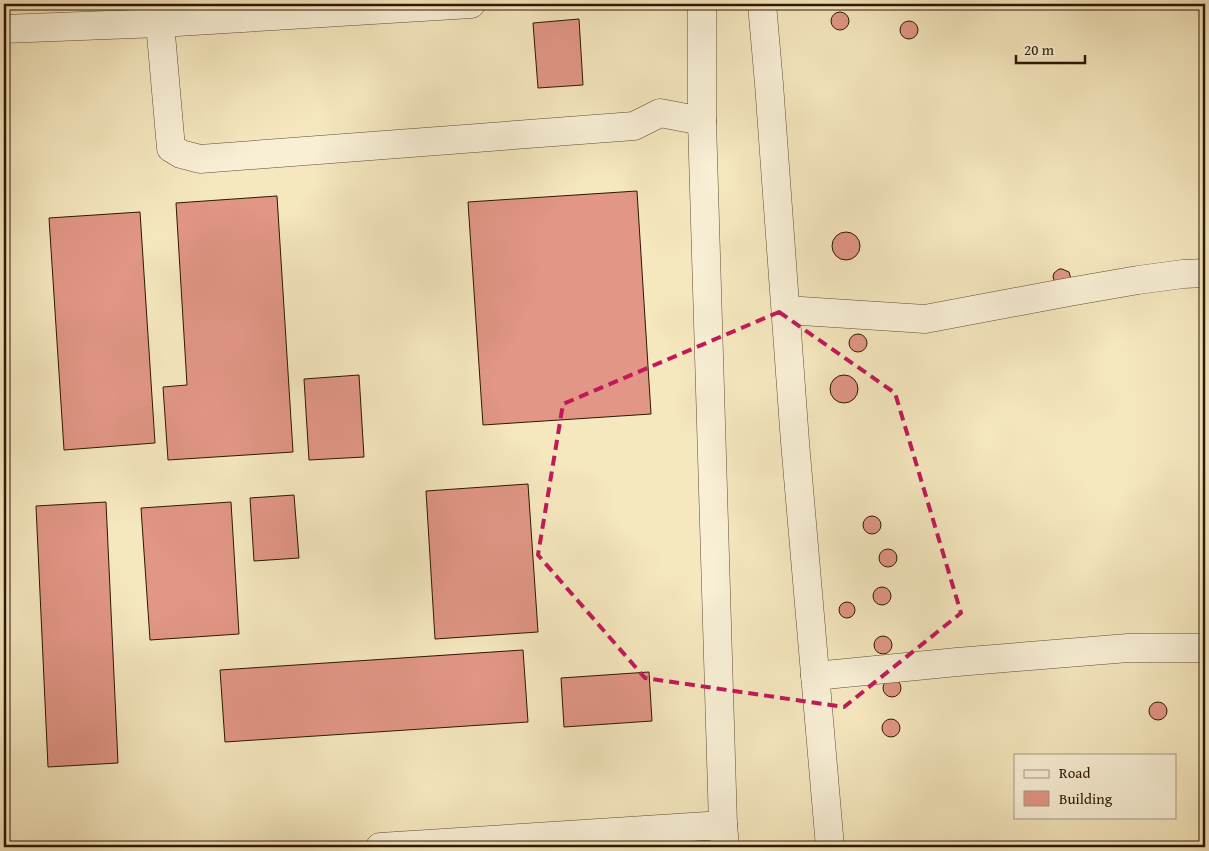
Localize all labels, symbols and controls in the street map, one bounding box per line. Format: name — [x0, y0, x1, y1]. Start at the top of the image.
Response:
scale bar — [1016, 32, 1085, 64]
text: 20 m — [1024, 39, 1055, 60]
legend — [1014, 754, 1176, 818]
text: Road — [1059, 762, 1090, 783]
text: Building — [1059, 788, 1113, 809]

